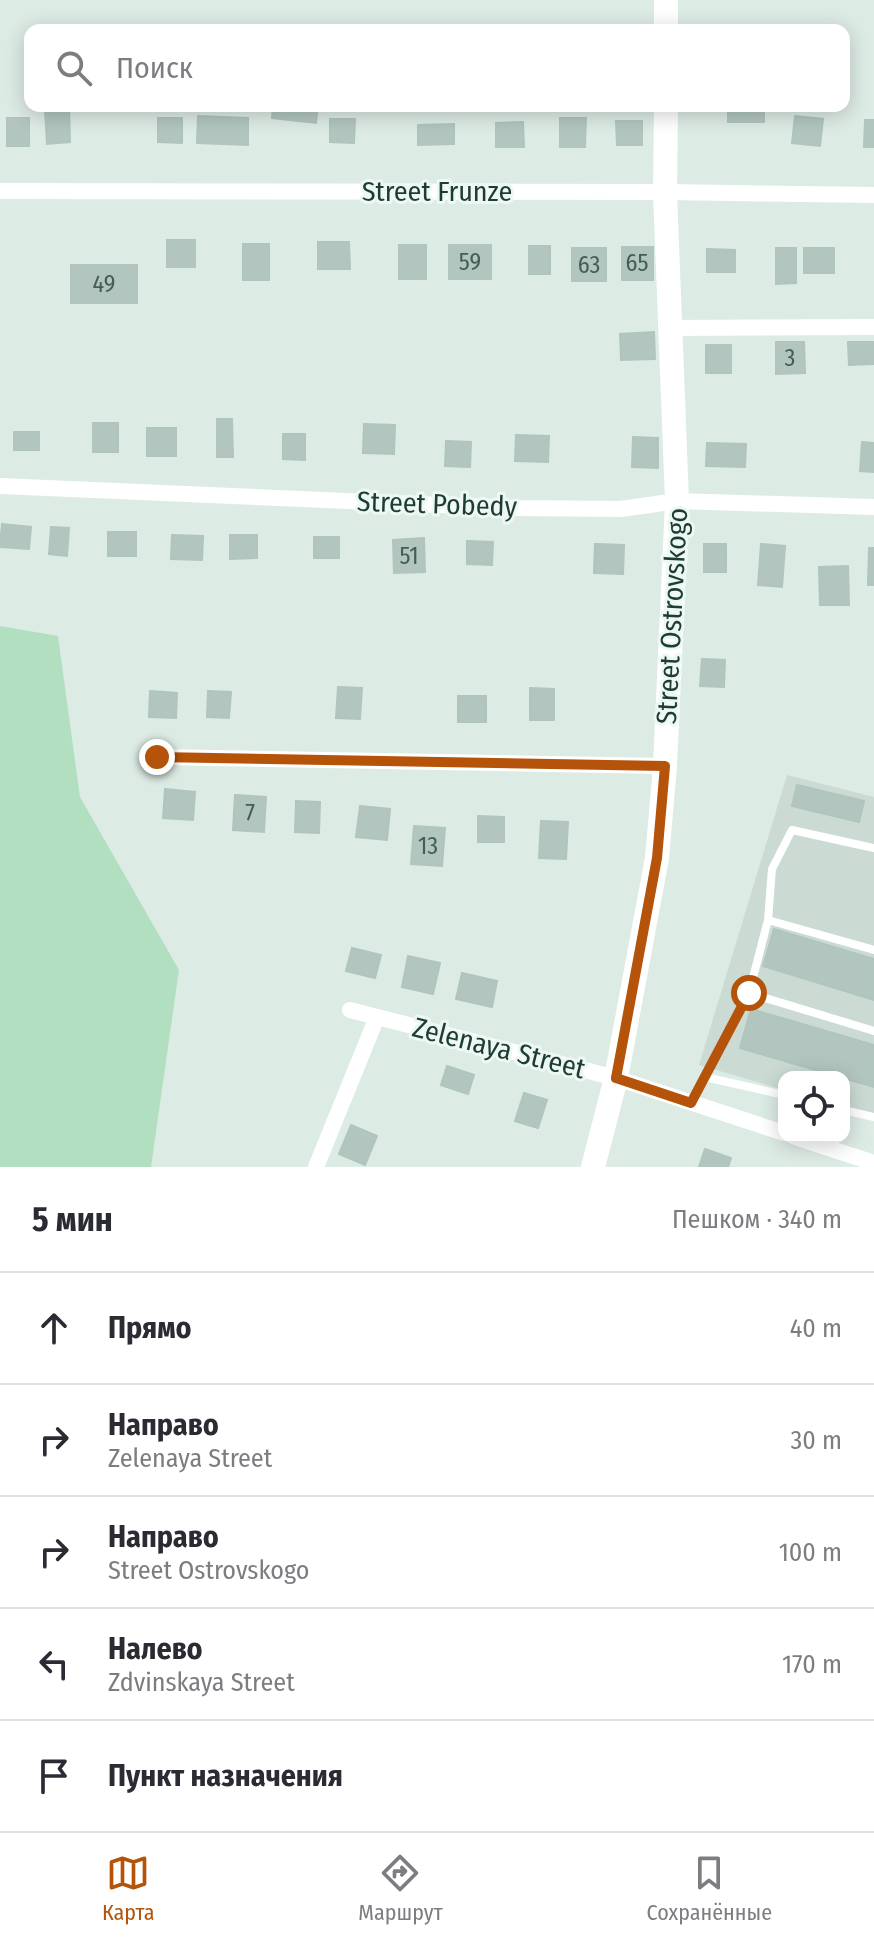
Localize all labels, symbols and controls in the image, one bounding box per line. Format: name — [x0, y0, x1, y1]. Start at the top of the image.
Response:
search box — [24, 24, 850, 112]
icon: search — [52, 46, 96, 90]
text: Поиск — [116, 50, 193, 86]
street label: Street Frunze — [362, 175, 512, 208]
house number: 59 — [459, 248, 481, 276]
house number: 65 — [626, 249, 648, 277]
house number: 63 — [578, 251, 600, 279]
house number: 49 — [93, 270, 115, 298]
house number: 3 — [785, 344, 795, 372]
street label: Street Pobedy — [356, 485, 518, 523]
street label: Street Ostrovskogo — [650, 507, 694, 725]
house number: 51 — [399, 542, 419, 570]
route end — [139, 739, 175, 775]
house number: 7 — [245, 799, 255, 827]
house number: 13 — [418, 832, 438, 860]
route start — [731, 975, 767, 1011]
street label: Zelenaya Street — [409, 1011, 590, 1086]
map controls — [778, 1071, 850, 1143]
button: locate — [778, 1071, 850, 1143]
text: 5 мин — [32, 1199, 113, 1240]
text: Пешком · 340 m — [672, 1204, 842, 1235]
icon: ahead — [32, 1306, 76, 1350]
text: Прямо — [108, 1310, 192, 1346]
text: 40 m — [790, 1313, 842, 1344]
text: Направо — [108, 1407, 219, 1443]
icon: right — [32, 1418, 76, 1462]
text: 30 m — [791, 1425, 842, 1456]
text: Zelenaya Street — [108, 1443, 272, 1474]
text: Направо — [108, 1519, 219, 1555]
icon: right — [32, 1530, 76, 1574]
text: 100 m — [779, 1537, 842, 1568]
text: Street Ostrovskogo — [108, 1555, 309, 1586]
text: Налево — [108, 1631, 203, 1667]
icon: left — [32, 1642, 76, 1686]
text: 170 m — [782, 1649, 842, 1680]
text: Zdvinskaya Street — [108, 1667, 295, 1698]
icon: arrive — [32, 1754, 76, 1798]
text: Пункт назначения — [108, 1758, 343, 1794]
tab: Карта — [102, 1851, 154, 1926]
tab: Маршрут — [358, 1851, 443, 1926]
tab: Сохранённые — [646, 1851, 772, 1926]

